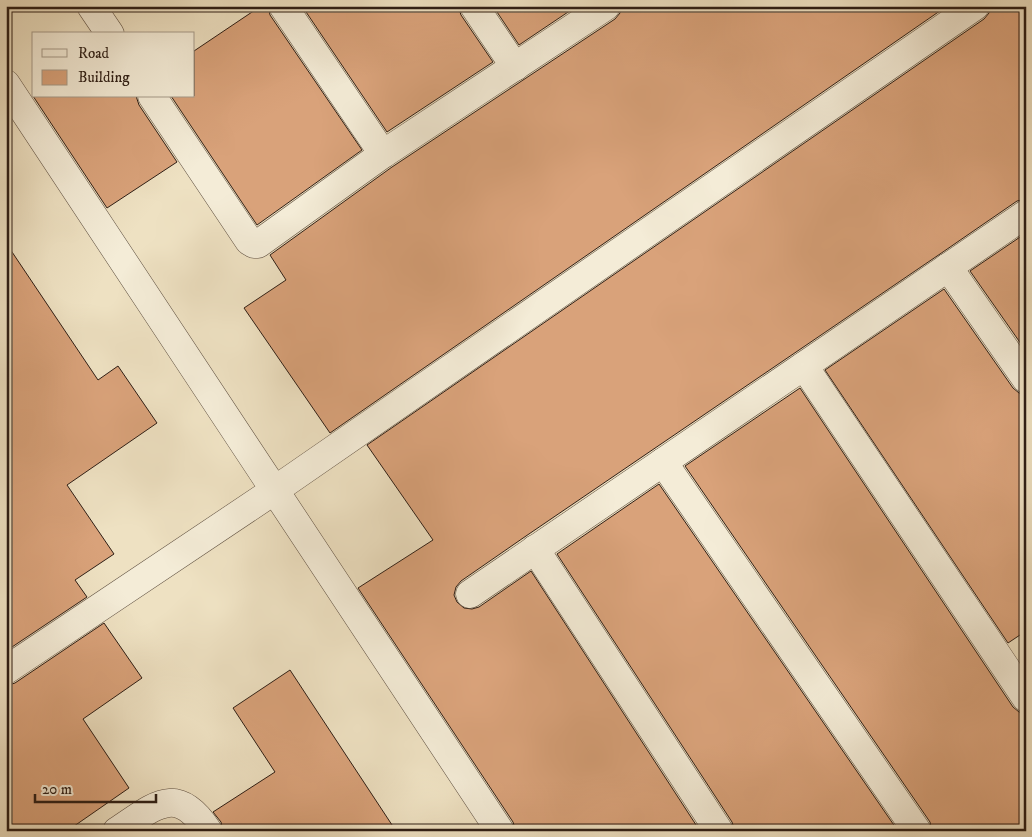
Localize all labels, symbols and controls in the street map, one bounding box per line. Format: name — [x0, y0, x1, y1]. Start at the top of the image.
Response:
legend — [32, 32, 195, 98]
text: Road — [78, 44, 110, 63]
text: Building — [78, 68, 130, 87]
scale bar — [35, 772, 156, 804]
text: 20 m — [42, 780, 72, 799]

